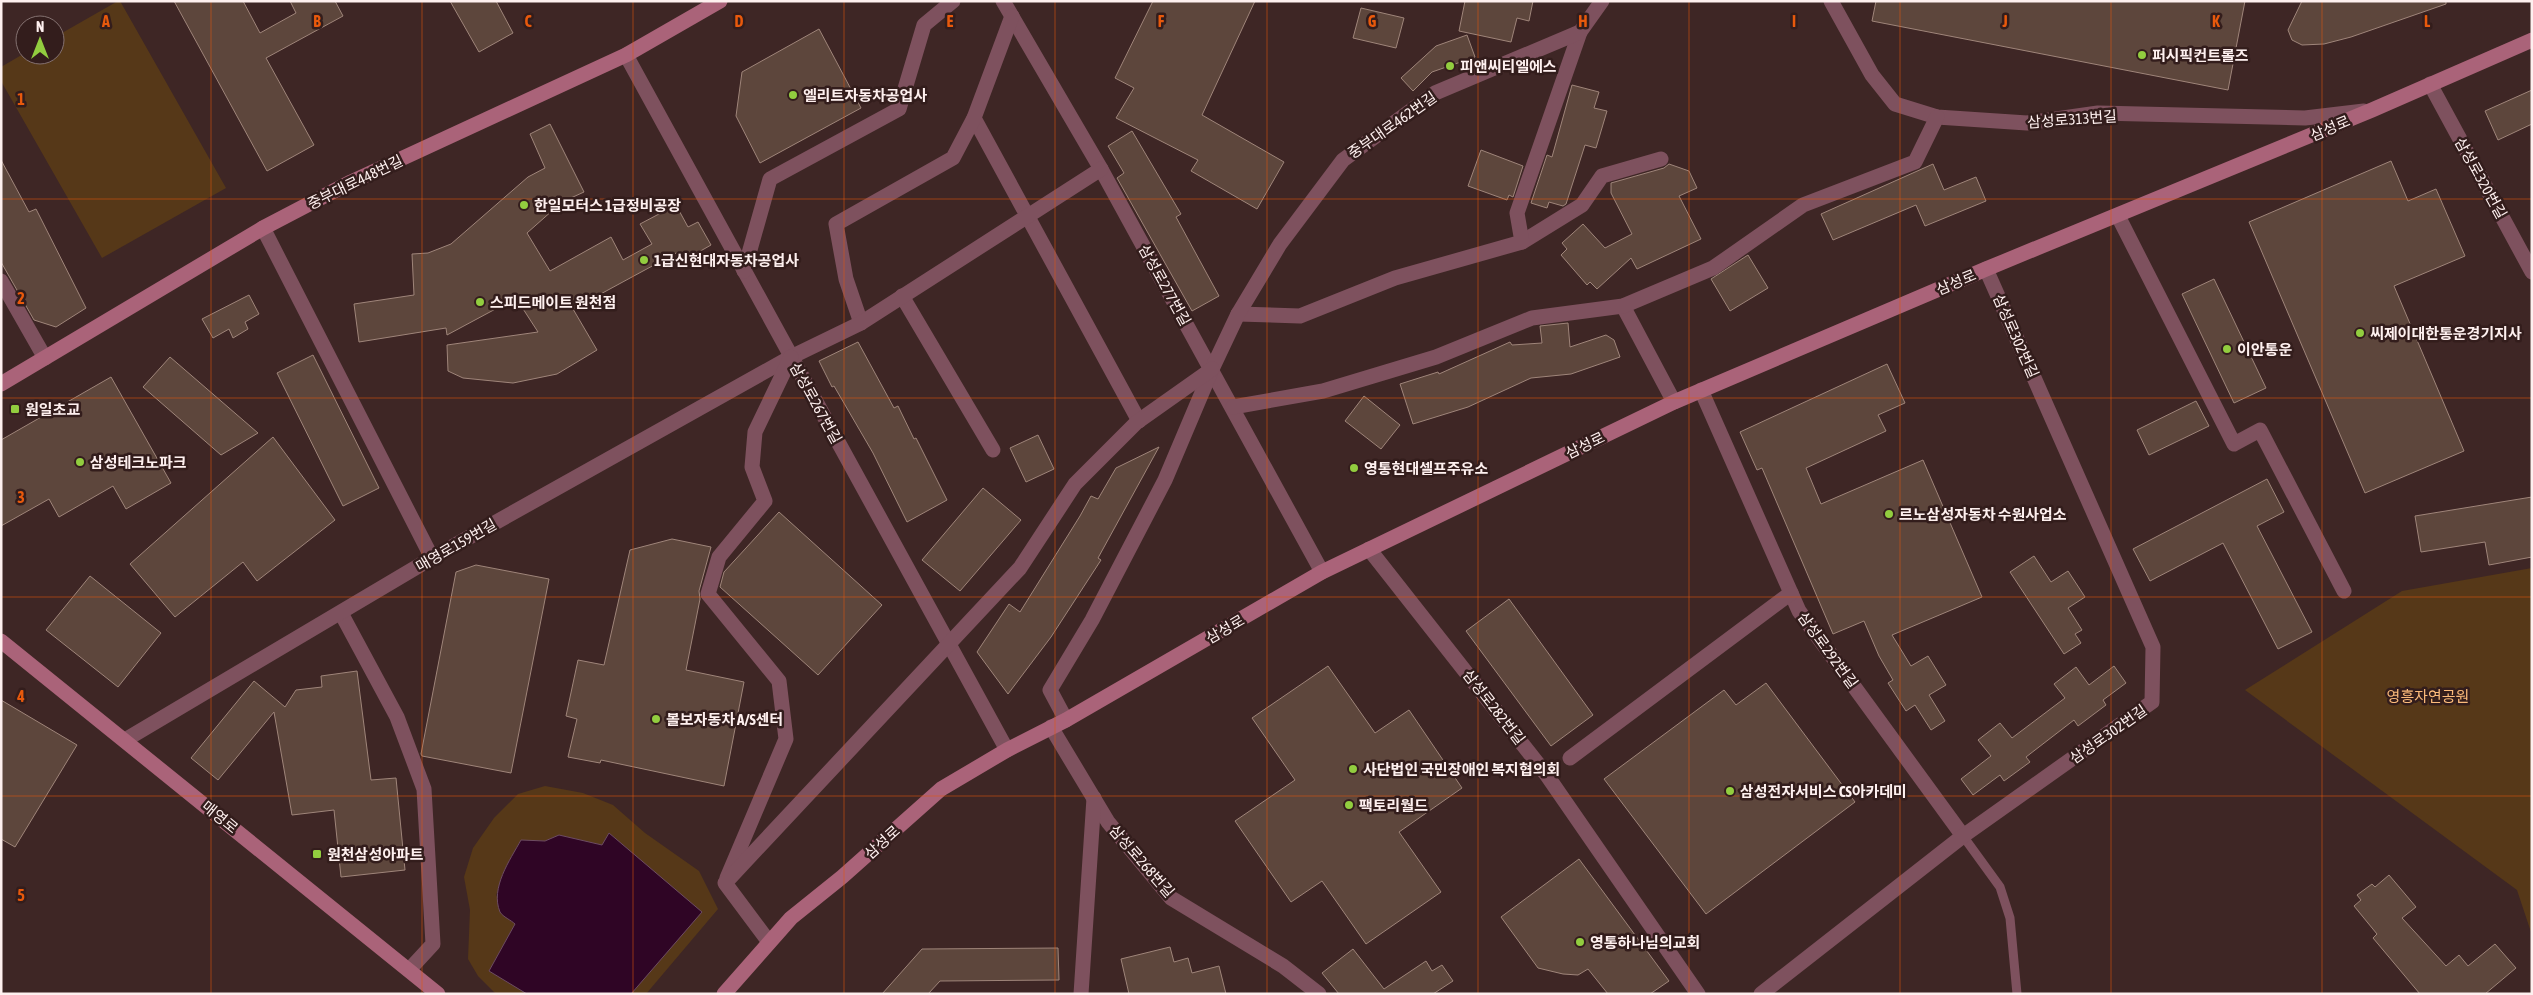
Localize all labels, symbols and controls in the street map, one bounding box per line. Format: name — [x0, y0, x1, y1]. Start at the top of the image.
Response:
text: A — [101, 12, 110, 30]
text: B — [313, 12, 321, 30]
text: C — [524, 12, 532, 30]
text: D — [735, 12, 744, 30]
text: E — [947, 12, 954, 30]
text: F — [1158, 12, 1165, 30]
text: G — [1368, 12, 1377, 30]
text: H — [1578, 12, 1588, 30]
text: I — [1792, 12, 1796, 30]
text: J — [2001, 12, 2008, 30]
text: K — [2212, 12, 2220, 30]
text: L — [2424, 12, 2431, 30]
north arrow — [15, 15, 65, 65]
text: N — [36, 19, 44, 35]
place label: 퍼시픽컨트롤즈 — [2152, 47, 2249, 64]
marker: 퍼시픽컨트롤즈 — [2136, 49, 2148, 61]
place label: 피앤씨티엘에스 — [1460, 58, 1557, 75]
marker: 피앤씨티엘에스 — [1444, 60, 1456, 72]
place label: 엘리트자동차공업사 — [803, 87, 927, 104]
street label: 중부대로462번길 — [1345, 88, 1439, 162]
marker: 엘리트자동차공업사 — [787, 89, 799, 101]
text: 1 — [17, 90, 25, 108]
street label: 삼성로313번길 — [2026, 107, 2118, 131]
street label: 삼성로 — [2308, 112, 2352, 144]
street label: 삼성로320번길 — [2452, 134, 2510, 222]
street label: 중부대로448번길 — [305, 152, 405, 212]
place label: 한일모터스 1급정비공장 — [534, 197, 681, 214]
marker: 한일모터스 1급정비공장 — [518, 199, 530, 211]
street label: 삼성로277번길 — [1136, 241, 1194, 329]
place label: 1급신현대자동차공업사 — [654, 252, 799, 269]
marker: 1급신현대자동차공업사 — [638, 254, 650, 266]
street label: 삼성로 — [1934, 266, 1978, 298]
text: 2 — [17, 289, 25, 307]
street label: 삼성로302번길 — [1990, 291, 2042, 381]
place label: 스피드메이트 원천점 — [490, 294, 616, 311]
marker: 스피드메이트 원천점 — [474, 296, 486, 308]
place label: 씨제이대한통운경기지사 — [2370, 325, 2522, 342]
marker: 씨제이대한통운경기지사 — [2354, 327, 2366, 339]
place label: 이안통운 — [2237, 341, 2292, 358]
marker: 이안통운 — [2221, 343, 2233, 355]
street label: 삼성로267번길 — [787, 359, 845, 447]
place label: 원일초교 — [25, 401, 80, 418]
marker: 원일초교 — [9, 403, 21, 415]
street label: 삼성로 — [1563, 428, 1607, 462]
place label: 삼성테크노파크 — [90, 454, 187, 471]
marker: 삼성테크노파크 — [74, 456, 86, 468]
place label: 영통현대셀프주유소 — [1364, 460, 1488, 477]
marker: 영통현대셀프주유소 — [1348, 462, 1360, 474]
text: 3 — [17, 488, 25, 506]
place label: 르노삼성자동차 수원사업소 — [1899, 506, 2067, 523]
marker: 르노삼성자동차 수원사업소 — [1883, 508, 1895, 520]
street label: 매영로159번길 — [413, 515, 499, 575]
street label: 삼성로292번길 — [1795, 609, 1861, 691]
street label: 삼성로 — [1203, 611, 1247, 647]
street label: 삼성로282번길 — [1460, 666, 1528, 748]
text: 4 — [16, 687, 25, 705]
park label: 영흥자연공원 — [2387, 688, 2469, 705]
street label: 삼성로302번길 — [2066, 701, 2150, 767]
place label: 볼보자동차 A/S센터 — [666, 711, 783, 728]
marker: 볼보자동차 A/S센터 — [650, 713, 662, 725]
place label: 사단법인 국민장애인 복지협의회 — [1363, 761, 1560, 778]
marker: 사단법인 국민장애인 복지협의회 — [1347, 763, 1359, 775]
place label: 삼성전자서비스 CS아카데미 — [1740, 783, 1907, 800]
marker: 삼성전자서비스 CS아카데미 — [1724, 785, 1736, 797]
street label: 매영로 — [199, 797, 241, 837]
place label: 팩토리월드 — [1359, 797, 1428, 814]
marker: 팩토리월드 — [1343, 799, 1355, 811]
street label: 삼성로268번길 — [1106, 821, 1178, 901]
street label: 삼성로 — [861, 822, 903, 862]
place label: 원천삼성아파트 — [327, 846, 424, 863]
marker: 원천삼성아파트 — [311, 848, 323, 860]
text: 5 — [17, 886, 25, 904]
place label: 영통하나님의교회 — [1590, 934, 1700, 951]
marker: 영통하나님의교회 — [1574, 936, 1586, 948]

